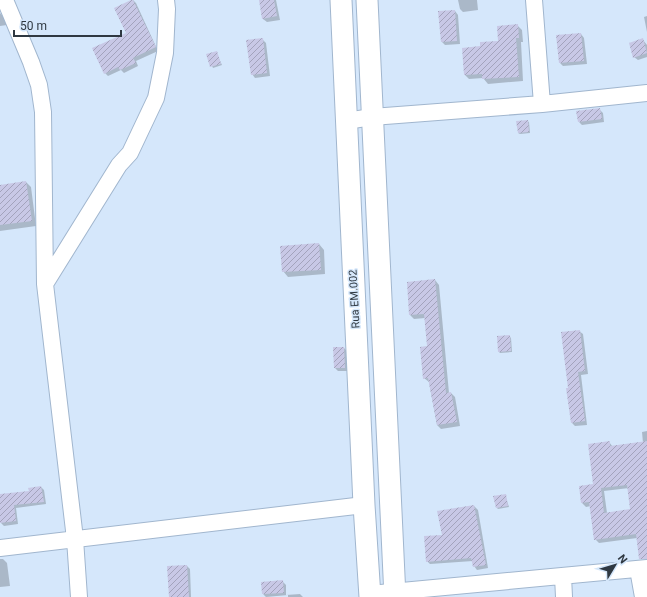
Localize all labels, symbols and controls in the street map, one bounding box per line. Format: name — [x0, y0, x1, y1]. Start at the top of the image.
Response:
scale bar — [14, 12, 121, 38]
text: 50 m — [20, 19, 47, 33]
street label: Rua EM.002 — [346, 269, 363, 329]
north arrow — [595, 545, 635, 585]
text: N — [615, 552, 630, 566]

